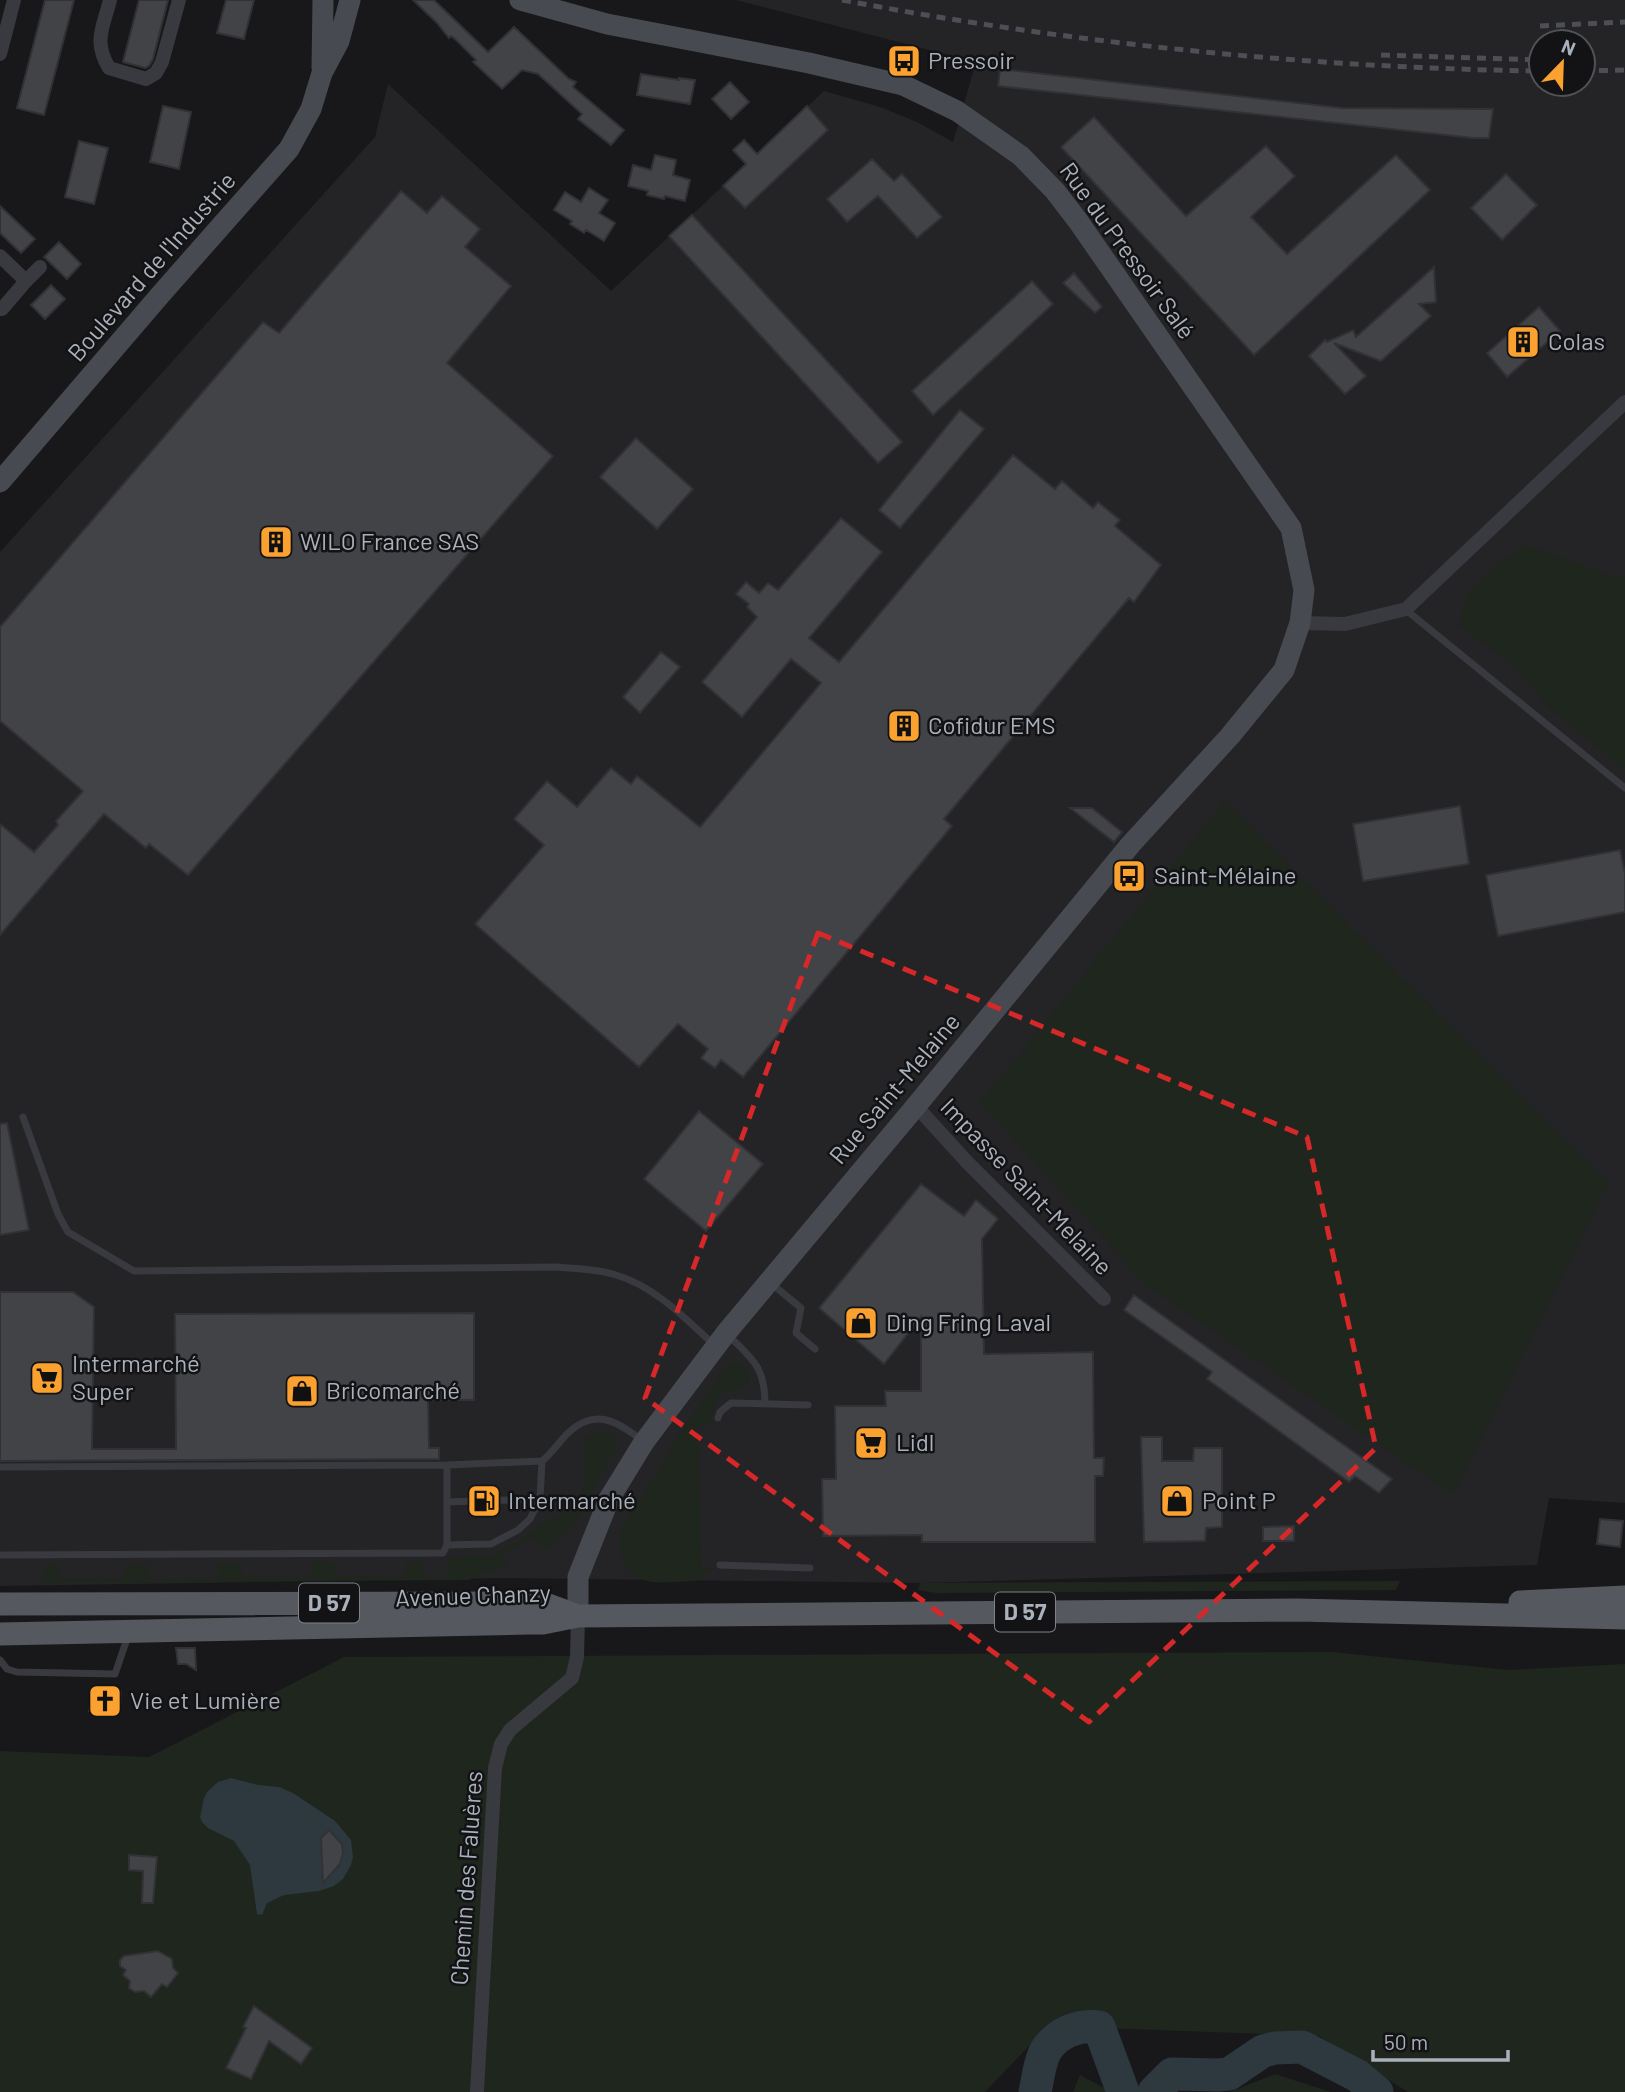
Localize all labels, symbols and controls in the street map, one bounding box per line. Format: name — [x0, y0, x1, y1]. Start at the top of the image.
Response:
north arrow — [1527, 28, 1597, 98]
text: N — [1559, 34, 1579, 60]
bus stop icon: Pressoir — [885, 42, 923, 80]
place label: Pressoir — [928, 45, 1014, 74]
street label: Rue du Pressoir Salé — [1054, 156, 1202, 344]
street label: Boulevard de l'Industrie — [61, 166, 241, 367]
building icon: Colas — [1504, 323, 1542, 361]
place label: Colas — [1548, 326, 1605, 355]
building icon: WILO France SAS — [257, 523, 295, 561]
place label: WILO France SAS — [300, 526, 479, 555]
building icon: Cofidur EMS — [885, 707, 923, 745]
place label: Cofidur EMS — [928, 710, 1056, 739]
bus stop icon: Saint-Mélaine — [1110, 857, 1148, 895]
place label: Saint-Mélaine — [1154, 860, 1297, 889]
street label: Rue Saint-Melaine — [822, 1007, 965, 1169]
street label: Impasse Saint-Melaine — [935, 1092, 1119, 1280]
shop icon: Ding Fring Laval — [842, 1304, 880, 1342]
place label: Ding Fring Laval — [886, 1307, 1051, 1336]
place label: Intermarché Super — [72, 1348, 200, 1405]
supermarket icon: Intermarché Super — [28, 1359, 66, 1397]
shop icon: Bricomarché — [283, 1372, 321, 1410]
place label: Bricomarché — [326, 1375, 460, 1404]
supermarket icon: Lidl — [852, 1424, 890, 1462]
place label: Lidl — [896, 1427, 934, 1456]
fuel station icon: Intermarché — [465, 1482, 503, 1520]
shop icon: Point P — [1158, 1482, 1196, 1520]
place label: Intermarché — [508, 1485, 636, 1514]
place label: Point P — [1202, 1485, 1276, 1514]
street label: Avenue Chanzy — [395, 1577, 551, 1612]
road number: D 57 — [299, 1584, 359, 1622]
road number: D 57 — [995, 1592, 1055, 1632]
church icon: Vie et Lumière — [86, 1682, 124, 1720]
place label: Vie et Lumière — [130, 1685, 281, 1714]
street label: Chemin des Faluères — [444, 1770, 487, 1986]
scale bar — [1373, 2018, 1508, 2062]
text: 50 m — [1384, 2029, 1428, 2054]

